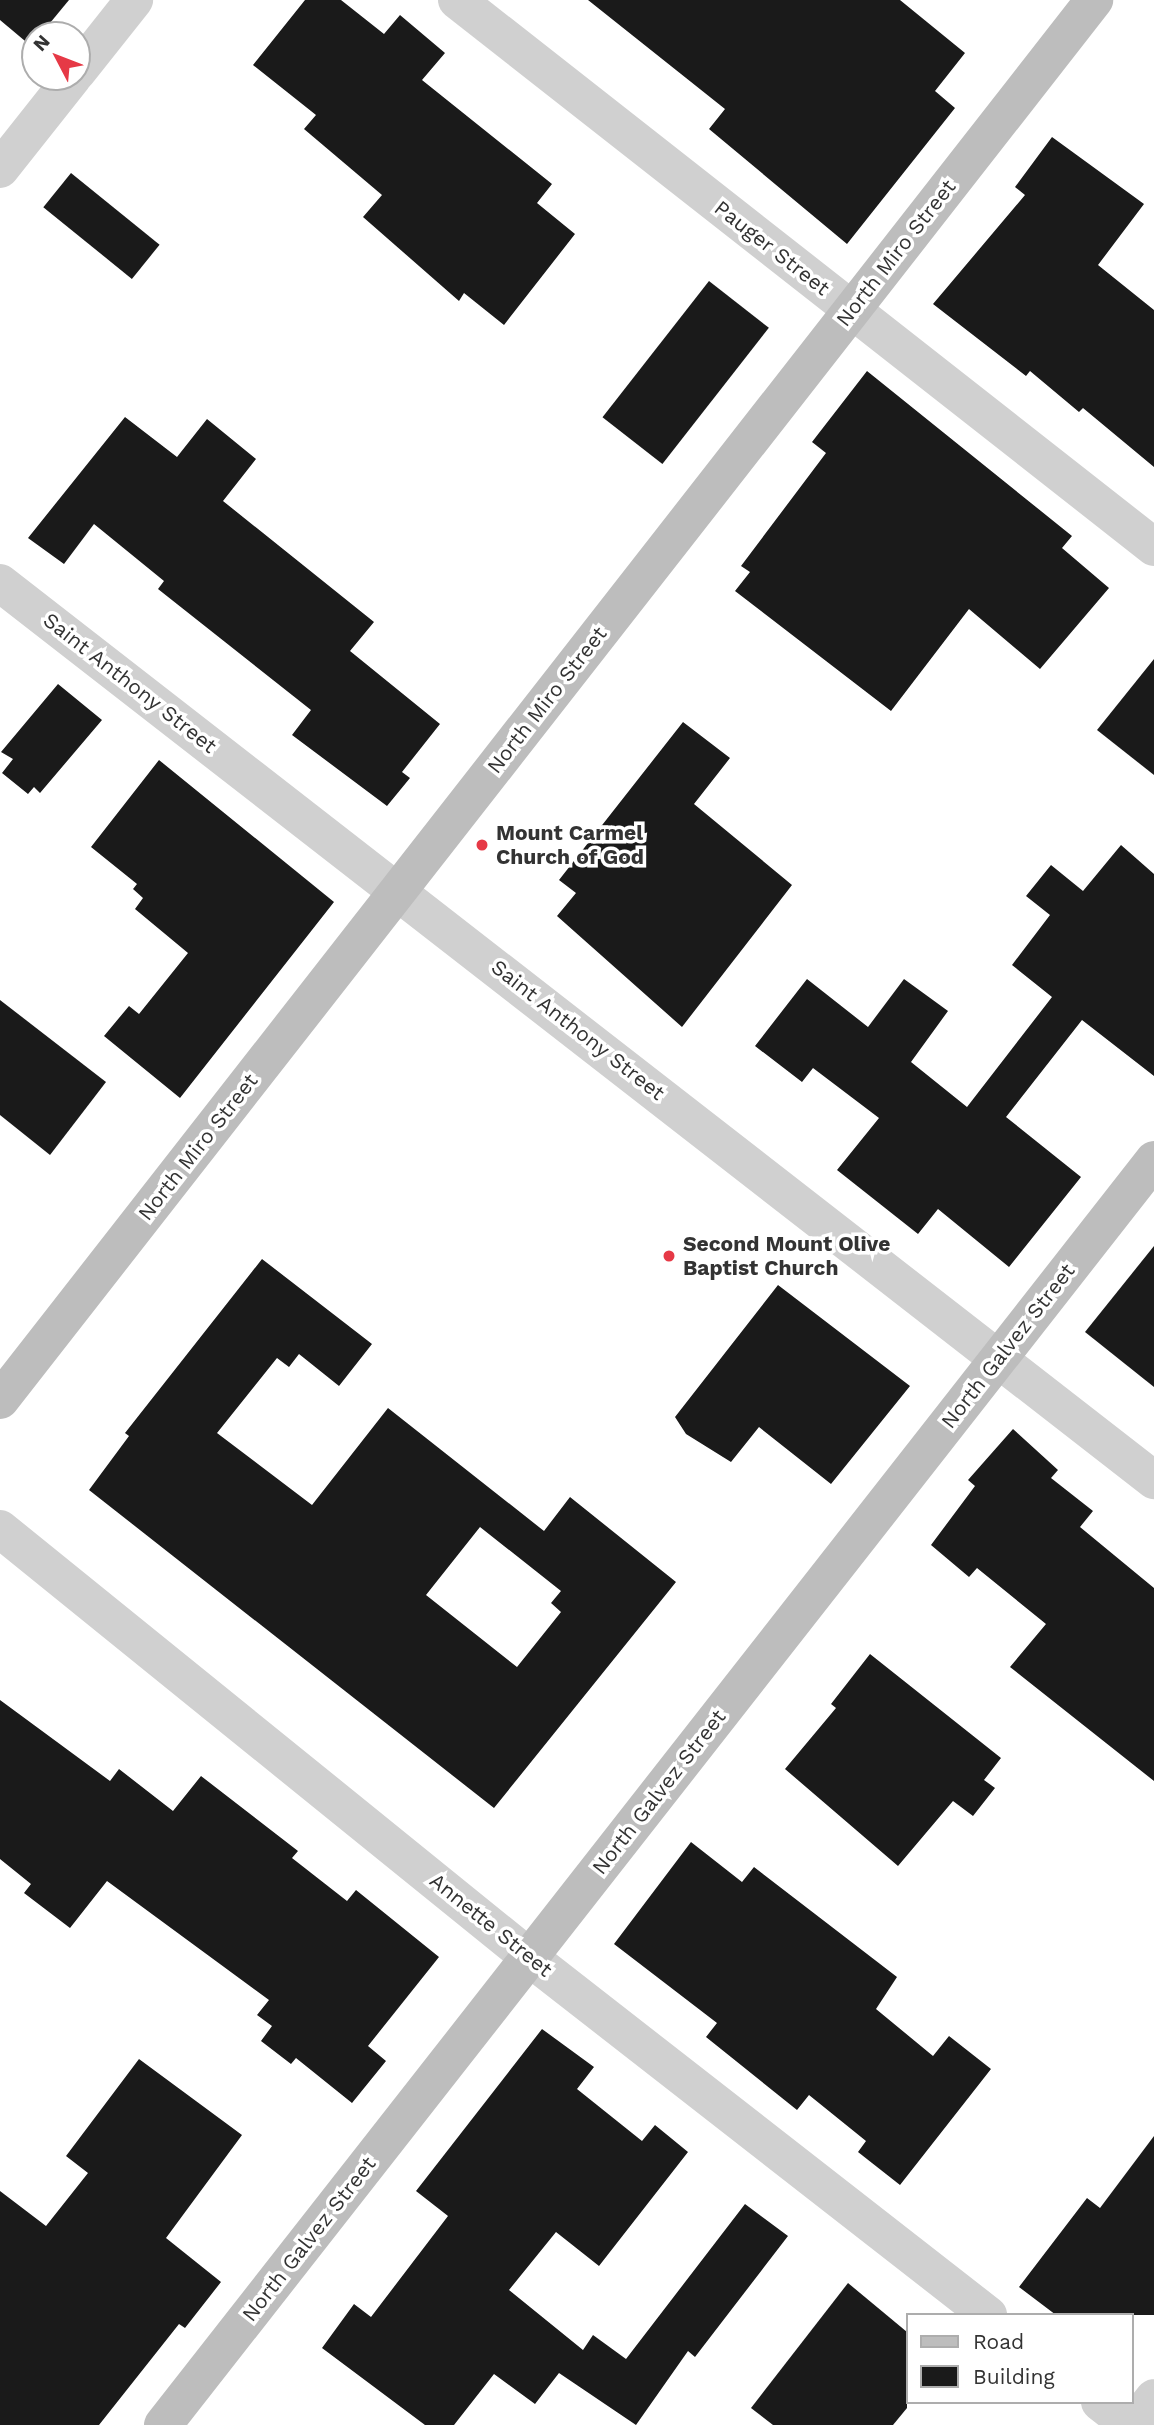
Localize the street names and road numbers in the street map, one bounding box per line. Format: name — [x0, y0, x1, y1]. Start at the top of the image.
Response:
street label: North Miro Street — [831, 175, 961, 331]
street label: Pauger Street — [709, 195, 835, 301]
street label: Saint Anthony Street — [38, 607, 222, 759]
street label: North Miro Street — [482, 622, 612, 778]
street label: Saint Anthony Street — [486, 954, 670, 1106]
street label: North Miro Street — [133, 1069, 263, 1225]
street label: North Galvez Street — [936, 1258, 1080, 1434]
street label: North Galvez Street — [587, 1704, 731, 1880]
street label: Annette Street — [425, 1868, 557, 1982]
street label: North Galvez Street — [237, 2151, 381, 2327]

